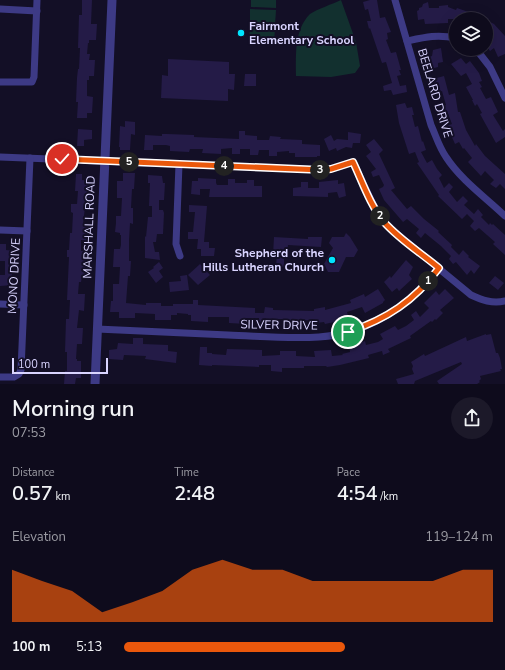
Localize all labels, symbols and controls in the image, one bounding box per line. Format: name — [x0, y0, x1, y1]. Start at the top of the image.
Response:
map controls — [449, 12, 493, 56]
button: layers — [449, 12, 493, 56]
place label: Fairmont Elementary School — [249, 18, 354, 48]
marker: Fairmont Elementary School — [236, 28, 246, 38]
street label: BEELARD DRIVE — [414, 46, 456, 140]
pin — [45, 142, 79, 176]
icon: check — [51, 148, 73, 170]
pin: 5 — [119, 152, 139, 172]
text: 5 — [126, 154, 132, 169]
pin: 4 — [214, 156, 234, 176]
text: 4 — [221, 158, 227, 173]
pin: 3 — [310, 160, 330, 180]
text: 3 — [317, 162, 323, 177]
street label: MARSHALL ROAD — [79, 175, 99, 279]
pin: 2 — [370, 206, 390, 226]
text: 2 — [377, 208, 383, 223]
street label: MONO DRIVE — [4, 238, 24, 314]
place label: Shepherd of the Hills Lutheran Church — [202, 245, 324, 275]
marker: Shepherd of the Hills Lutheran Church — [327, 255, 337, 265]
pin: 1 — [418, 271, 438, 291]
text: 1 — [425, 273, 431, 288]
pin — [331, 315, 365, 349]
street label: SILVER DRIVE — [240, 316, 318, 334]
icon: arrive — [337, 321, 359, 343]
scale bar — [12, 356, 108, 375]
text: 100 m — [18, 357, 50, 372]
text: Morning run — [12, 394, 135, 424]
button: share — [451, 397, 493, 439]
text: 07:53 — [12, 424, 46, 442]
text: Distance — [12, 465, 55, 480]
text: Time — [174, 465, 199, 480]
text: Pace — [337, 465, 360, 480]
text: 0.57 — [12, 480, 53, 507]
text: 2:48 — [174, 480, 215, 507]
text: 4:54 — [337, 480, 377, 507]
text: km — [53, 489, 71, 504]
text: /km — [377, 489, 398, 504]
text: Elevation — [12, 528, 66, 546]
text: 119–124 m — [425, 528, 493, 546]
text: 100 m — [12, 638, 50, 656]
text: 5:13 — [76, 638, 102, 656]

